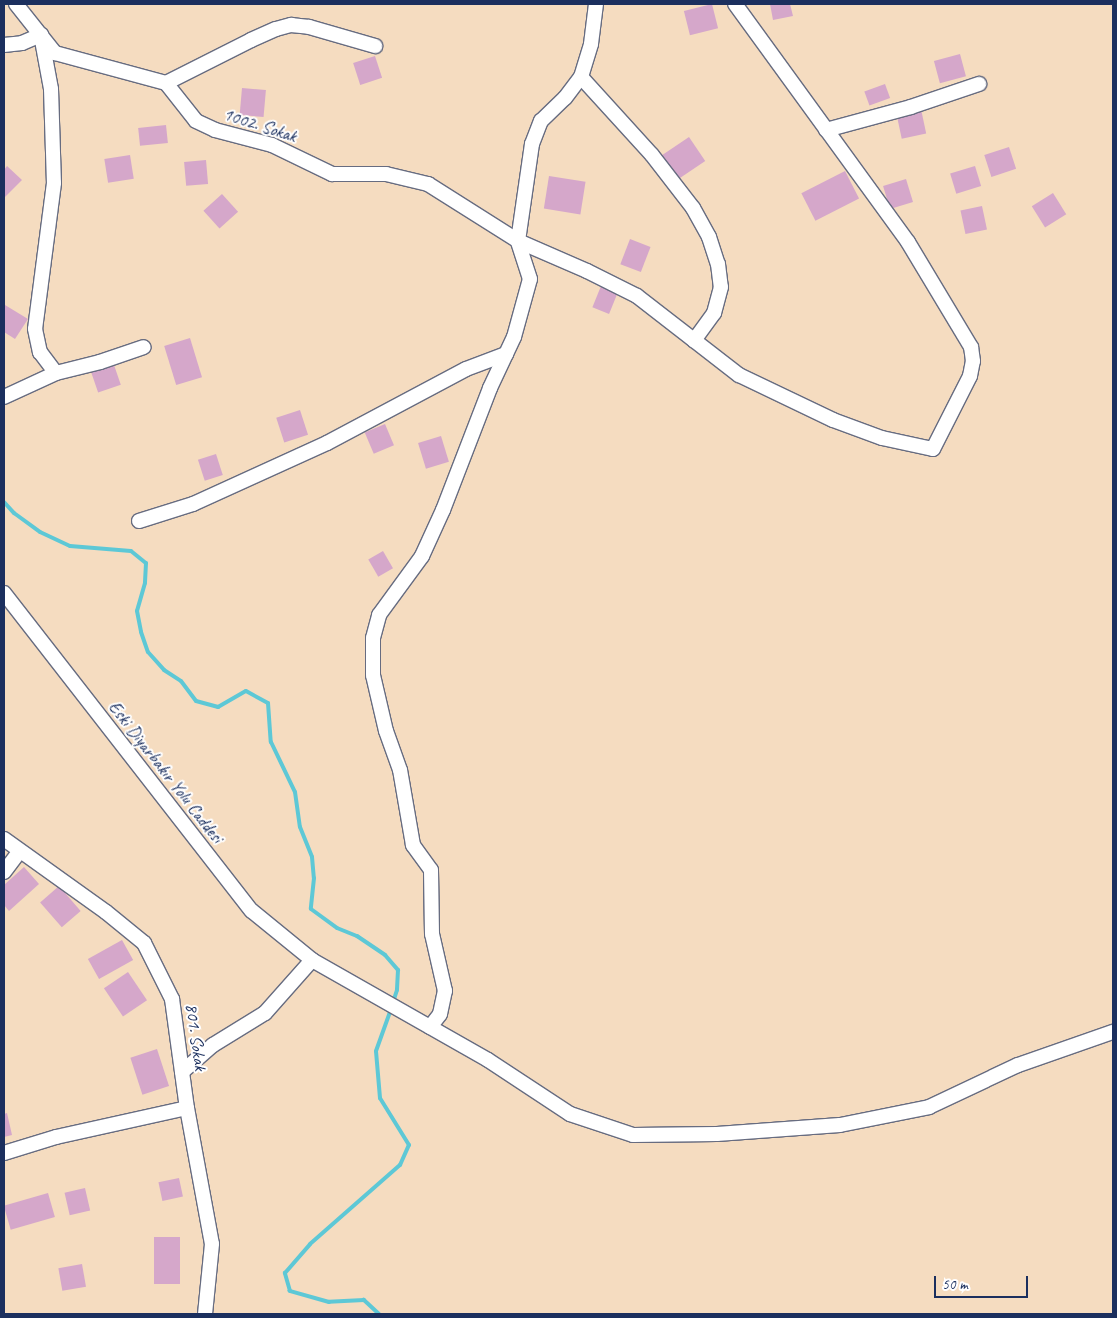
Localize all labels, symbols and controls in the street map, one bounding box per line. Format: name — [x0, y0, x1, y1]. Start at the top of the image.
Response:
street label: 1002. Sokak — [221, 103, 299, 147]
street label: Eski Diyarbakır Yolu Caddesi — [104, 697, 228, 847]
street label: 801. Sokak — [181, 1002, 211, 1072]
scale bar — [937, 1266, 1031, 1298]
text: 50 m — [942, 1275, 968, 1294]

